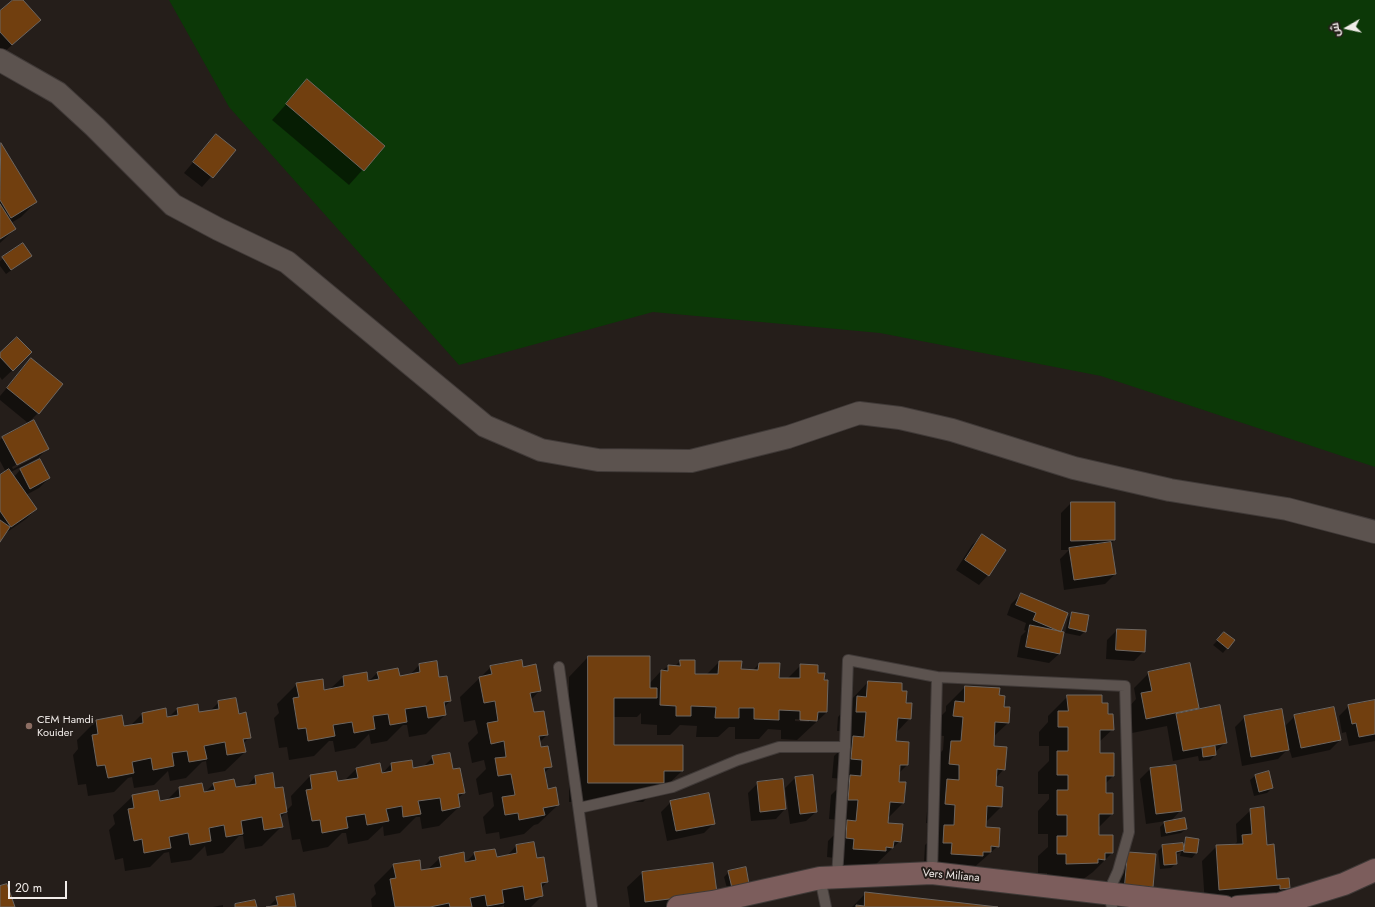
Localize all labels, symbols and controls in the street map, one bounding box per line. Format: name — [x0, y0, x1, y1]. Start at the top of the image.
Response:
north arrow — [1327, 8, 1367, 48]
text: ش — [1326, 22, 1344, 38]
place label: CEM Hamdi Kouider — [37, 713, 94, 739]
marker: CEM Hamdi Kouider — [24, 721, 34, 731]
street label: Vers Miliana — [922, 867, 980, 885]
scale bar — [10, 873, 69, 899]
text: 20 m — [15, 879, 42, 897]

